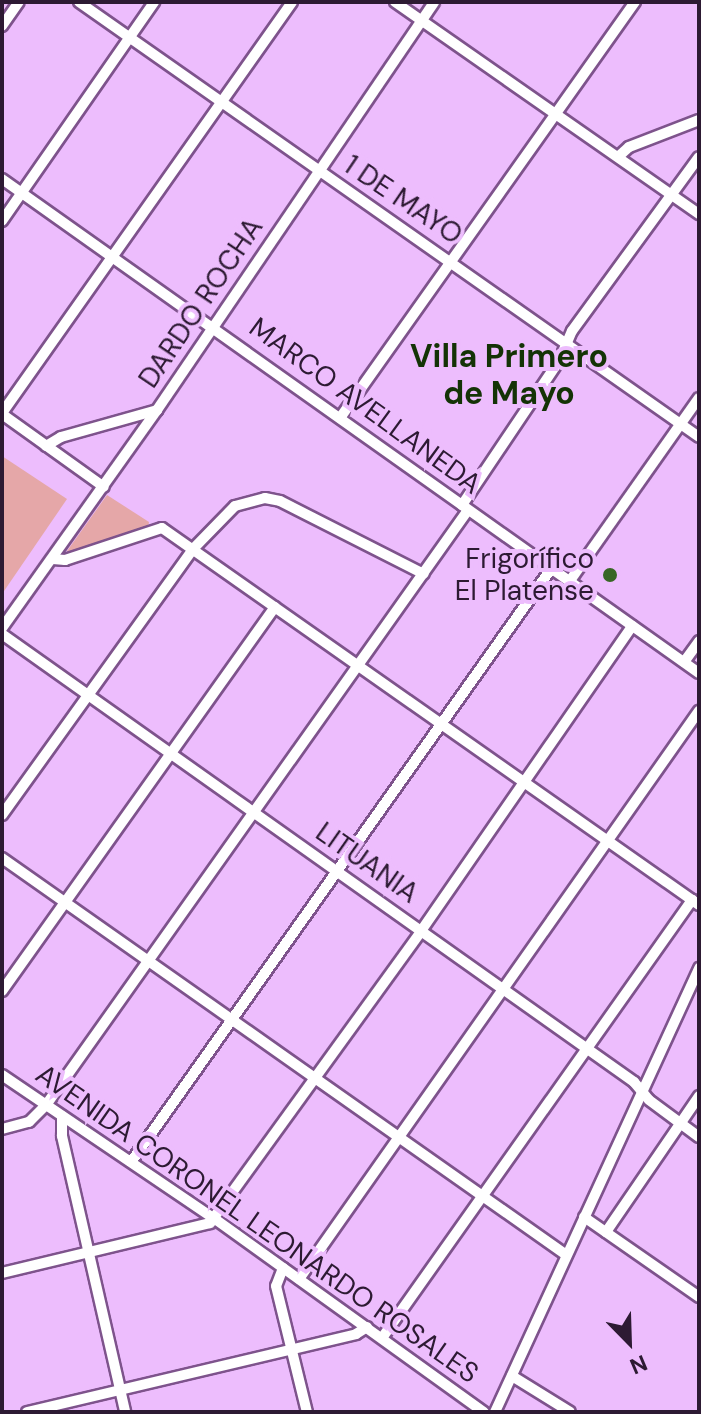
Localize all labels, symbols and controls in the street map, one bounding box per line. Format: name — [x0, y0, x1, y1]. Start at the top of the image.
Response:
street label: 1 DE MAYO — [337, 148, 469, 252]
street label: DARDO ROCHA — [132, 212, 270, 394]
street label: MARCO AVELLANEDA — [243, 311, 487, 501]
district label: Villa Primero de Mayo — [410, 338, 608, 413]
place label: Frigorífico El Platense — [455, 542, 594, 608]
marker: Frigorífico El Platense — [601, 566, 619, 584]
street label: LITUANIA — [309, 816, 425, 910]
street label: AVENIDA CORONEL LEONARDO ROSALES — [29, 1057, 485, 1391]
north arrow — [589, 1302, 669, 1382]
text: N — [626, 1348, 652, 1381]

